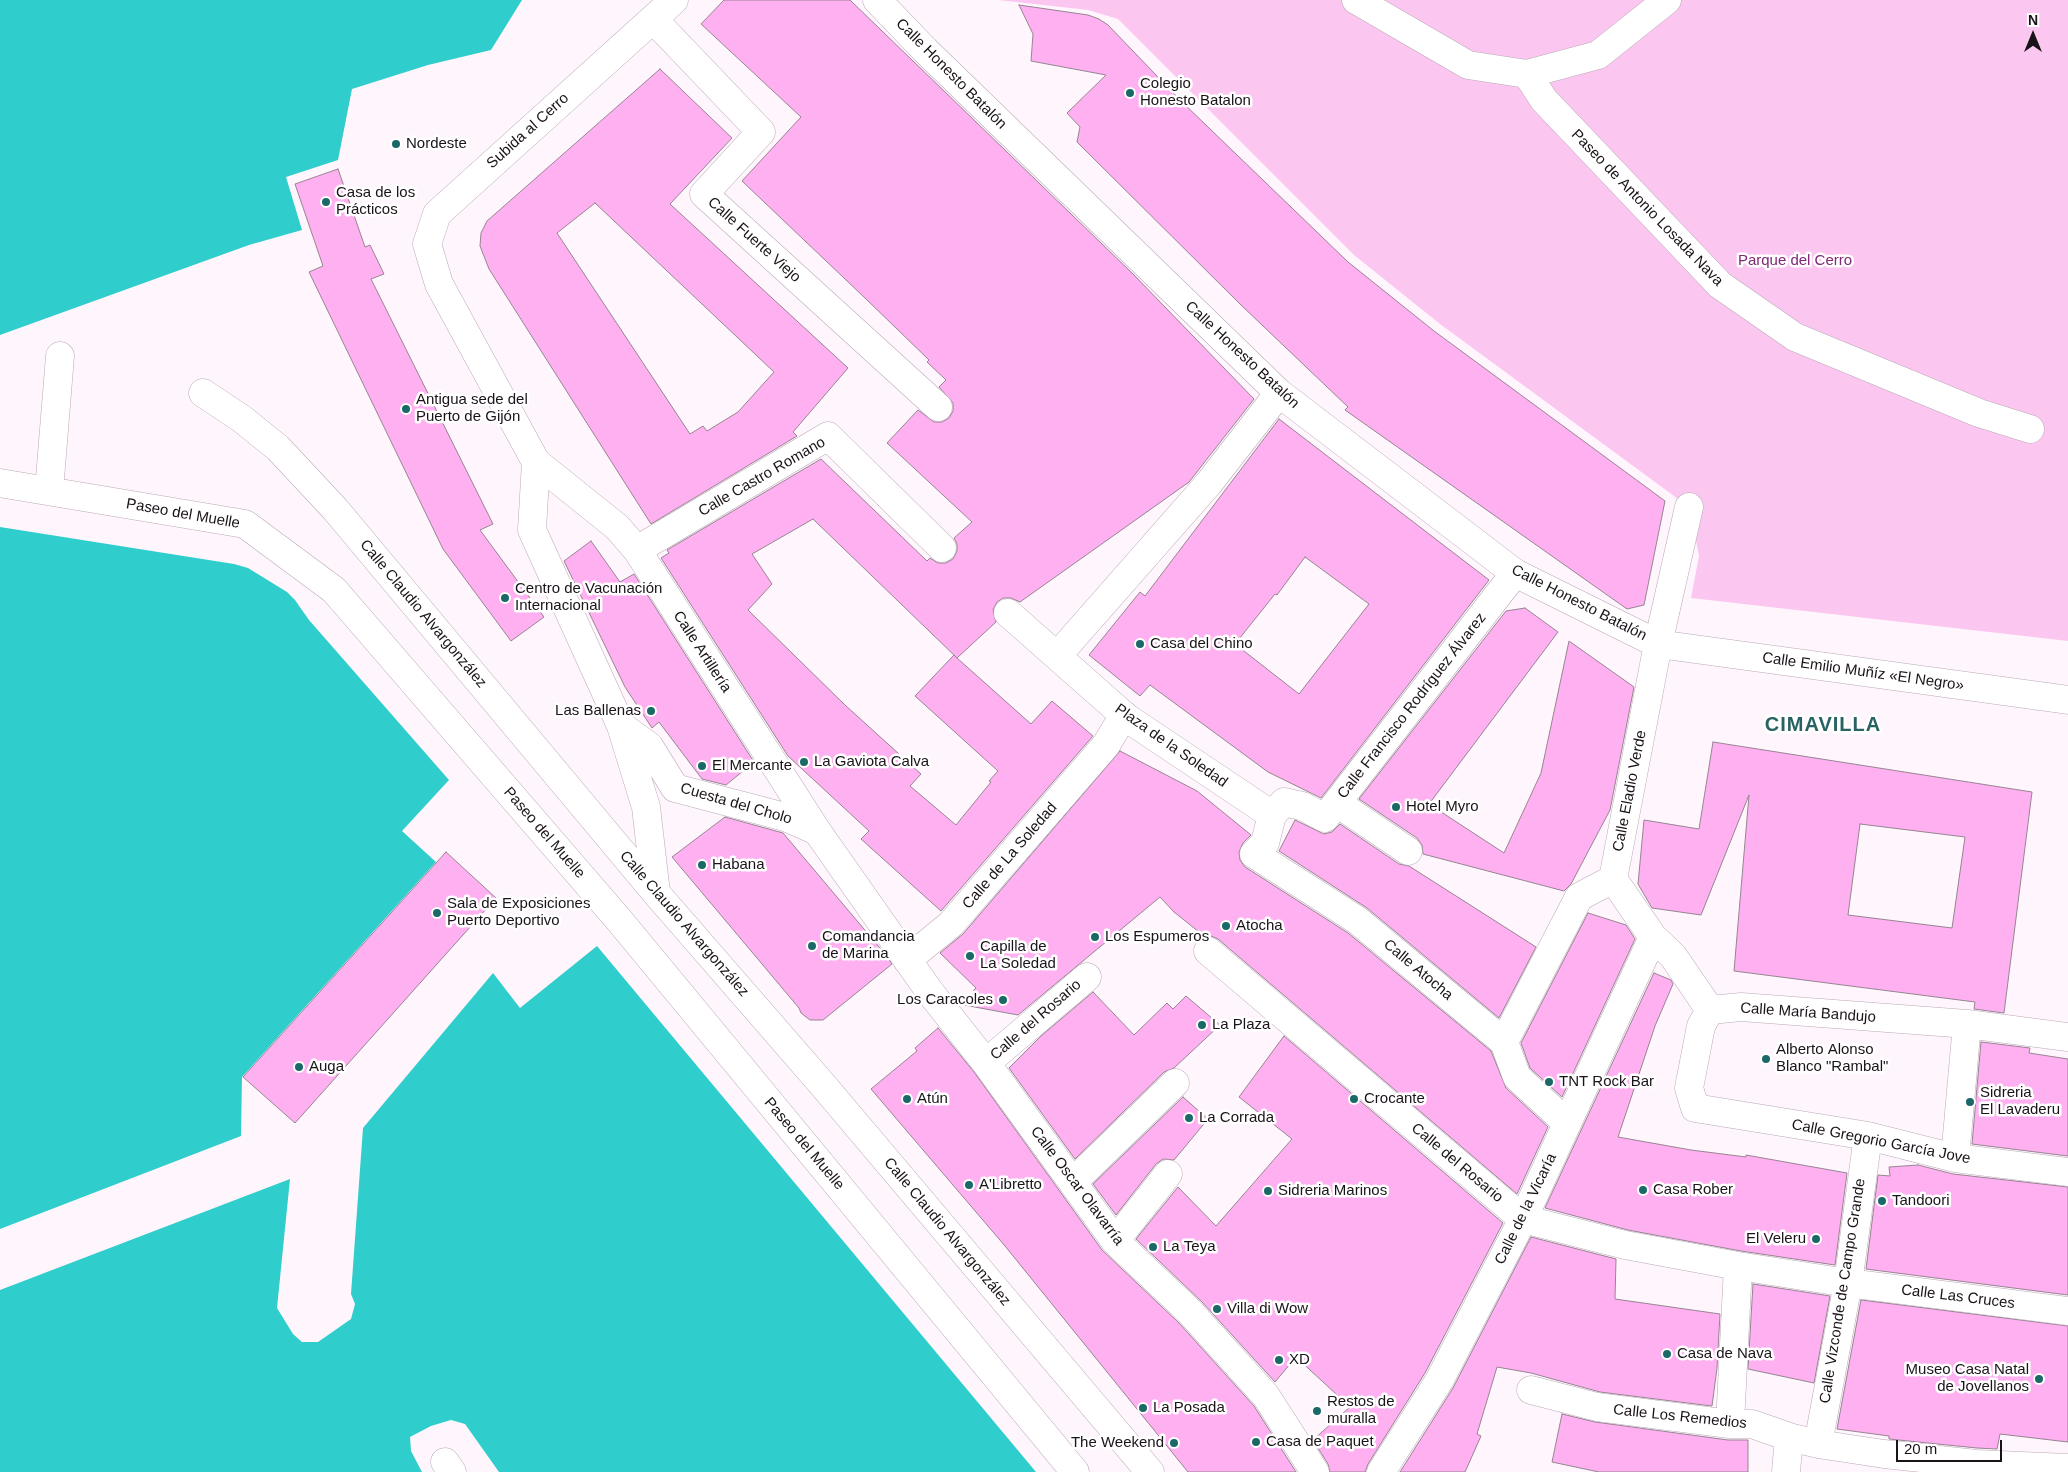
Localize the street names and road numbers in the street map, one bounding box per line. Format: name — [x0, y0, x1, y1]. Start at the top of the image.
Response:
street label: Calle Honesto Batalón — [892, 15, 1010, 133]
street label: Subida al Cerro — [483, 89, 573, 173]
street label: Paseo de Antonio Losada Nava — [1567, 126, 1727, 290]
street label: Calle Fuerte Viejo — [704, 194, 804, 286]
street label: Calle Honesto Batalón — [1181, 298, 1303, 412]
street label: Calle Castro Romano — [695, 433, 829, 521]
street label: Paseo del Muelle — [125, 495, 241, 533]
street label: Calle Claudio Alvargonzález — [356, 536, 490, 692]
street label: Calle Honesto Batalón — [1508, 561, 1650, 645]
street label: Calle Artillería — [669, 608, 735, 696]
street label: Calle Francisco Rodríguez Álvarez — [1334, 609, 1490, 803]
street label: Calle Emilio Muñíz «El Negro» — [1761, 649, 1965, 695]
street label: Plaza de la Soledad — [1111, 700, 1231, 792]
street label: Calle Eladio Verde — [1609, 729, 1651, 853]
street label: Cuesta del Cholo — [678, 779, 794, 829]
street label: Paseo del Muelle — [499, 784, 589, 882]
street label: Calle de La Soledad — [959, 799, 1061, 913]
street label: Calle Claudio Alvargonzález — [616, 847, 752, 1001]
street label: Calle Atocha — [1380, 936, 1456, 1004]
street label: Calle del Rosario — [987, 976, 1085, 1064]
street label: Calle María Bandujo — [1740, 999, 1876, 1027]
street label: Paseo del Muelle — [760, 1094, 848, 1194]
street label: Calle Gregorio García Jove — [1790, 1116, 1972, 1168]
street label: Calle del Rosario — [1407, 1119, 1507, 1207]
street label: Calle Oscar Olavarría — [1026, 1123, 1128, 1249]
street label: Calle de la Vicaría — [1491, 1150, 1561, 1268]
street label: Calle Claudio Alvargonzález — [880, 1154, 1014, 1310]
street label: Calle Vizconde de Campo Grande — [1816, 1177, 1870, 1405]
street label: Calle Las Cruces — [1900, 1281, 2016, 1313]
street label: Calle Los Remedios — [1612, 1401, 1748, 1433]

